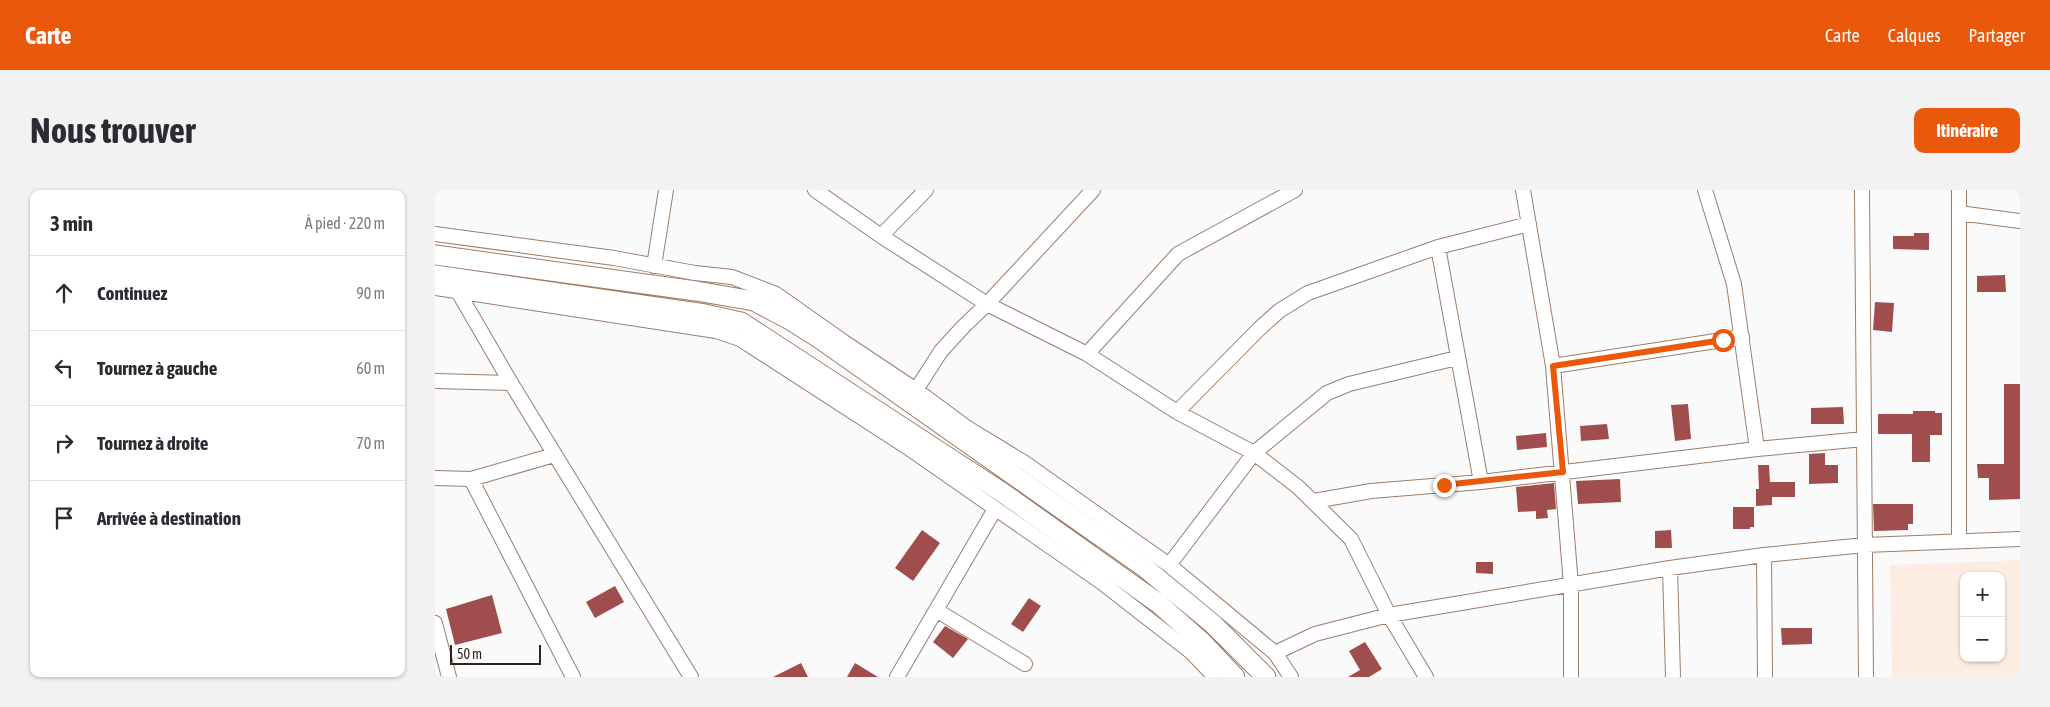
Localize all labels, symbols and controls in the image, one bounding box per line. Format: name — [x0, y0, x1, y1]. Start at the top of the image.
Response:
text: Carte — [25, 22, 71, 49]
text: Carte — [1825, 25, 1860, 46]
text: Calques — [1888, 25, 1941, 46]
text: Partager — [1969, 25, 2025, 46]
button: Itinéraire — [1914, 108, 2020, 153]
text: Nous trouver — [30, 110, 195, 150]
text: 3 min — [50, 211, 93, 235]
text: À pied · 220 m — [305, 214, 385, 232]
icon: ahead — [50, 279, 78, 307]
text: Continuez — [97, 282, 167, 304]
text: 90 m — [356, 284, 385, 302]
route start — [1712, 329, 1735, 352]
icon: left — [50, 354, 78, 382]
text: Tournez à gauche — [97, 357, 217, 379]
text: 60 m — [356, 359, 385, 377]
icon: right — [50, 429, 78, 457]
text: Tournez à droite — [97, 432, 208, 454]
text: 70 m — [356, 434, 385, 452]
route end — [1433, 474, 1456, 497]
icon: arrive — [50, 504, 78, 532]
text: Arrivée à destination — [97, 507, 241, 529]
map controls — [1960, 572, 2005, 662]
button: + — [1960, 572, 2005, 617]
button: − — [1960, 617, 2005, 662]
scale bar — [450, 642, 541, 665]
text: 50 m — [457, 646, 482, 662]

